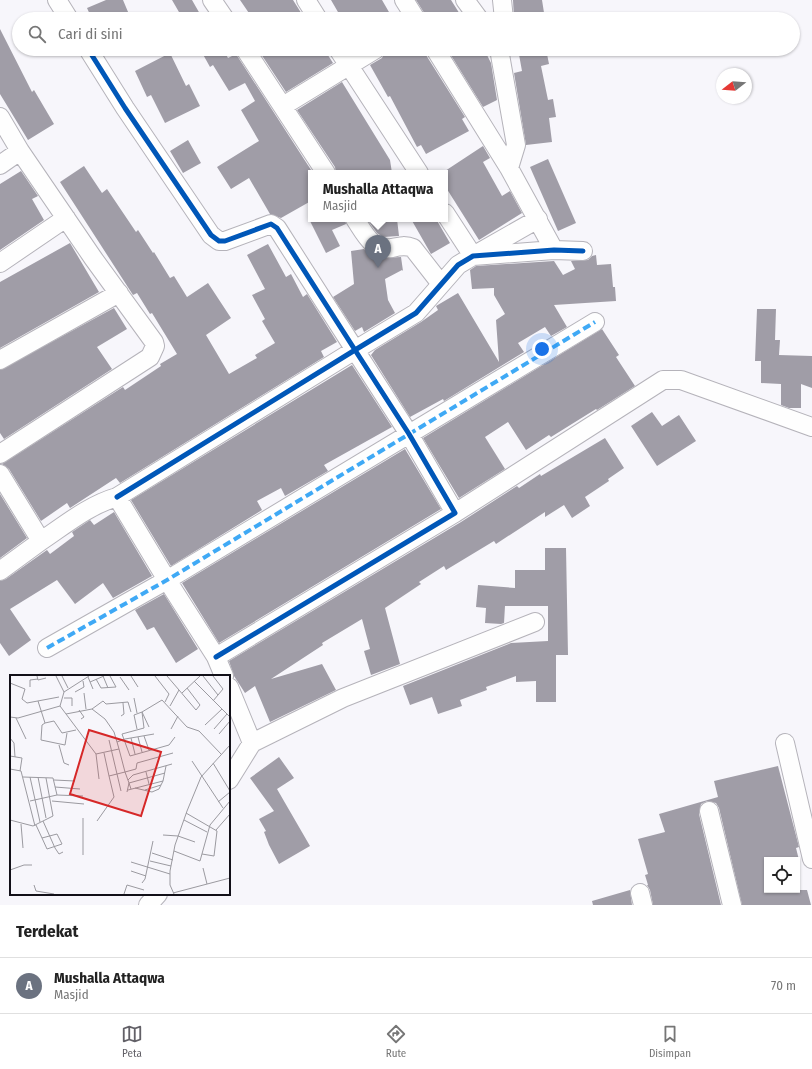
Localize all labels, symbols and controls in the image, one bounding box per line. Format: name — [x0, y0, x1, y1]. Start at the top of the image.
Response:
search box — [12, 12, 800, 56]
icon: search — [26, 23, 48, 45]
text: Cari di sini — [58, 25, 123, 43]
north arrow — [716, 68, 752, 104]
popup — [308, 170, 448, 222]
text: Mushalla Attaqwa — [323, 180, 433, 198]
text: Masjid — [323, 198, 357, 213]
pin: A — [365, 235, 391, 268]
your location — [532, 339, 552, 359]
inset map — [10, 675, 230, 895]
map controls — [764, 857, 800, 893]
button: locate — [764, 857, 800, 893]
text: Terdekat — [16, 921, 78, 942]
text: Mushalla Attaqwa — [54, 969, 165, 987]
text: A — [25, 978, 33, 993]
text: 70 m — [771, 978, 796, 993]
text: Masjid — [54, 987, 89, 1002]
tab: Peta — [121, 1023, 143, 1060]
tab: Rute — [385, 1023, 407, 1060]
tab: Disimpan — [649, 1023, 691, 1060]

